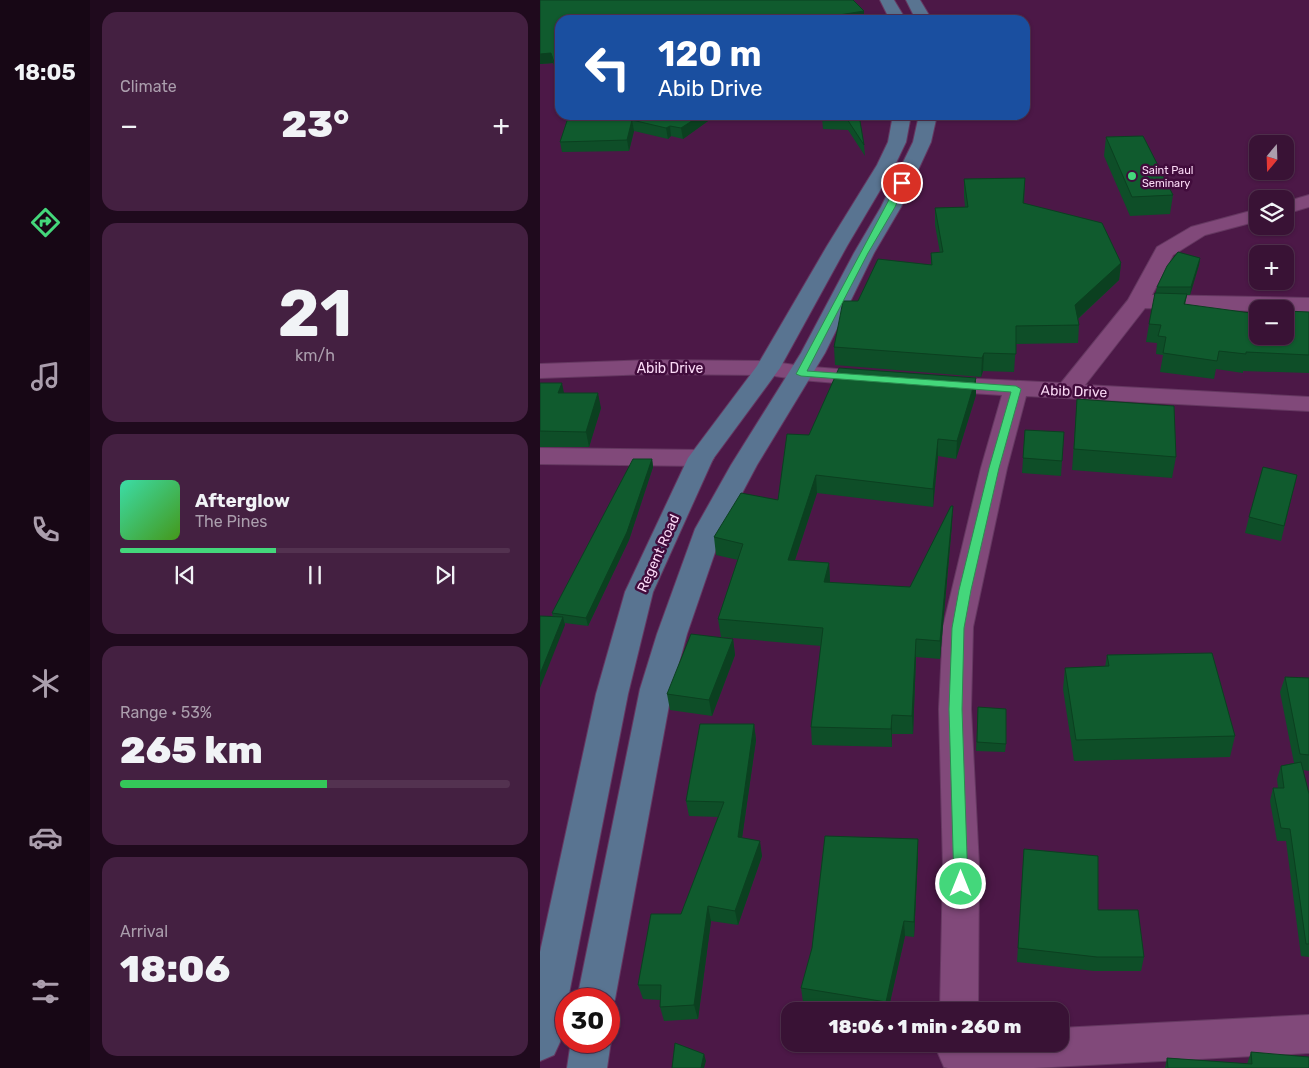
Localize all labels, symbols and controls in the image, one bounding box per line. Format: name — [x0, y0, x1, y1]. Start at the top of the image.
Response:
text: 120 m — [658, 33, 761, 75]
icon: left — [575, 35, 640, 100]
text: 18:05 — [14, 59, 76, 86]
text: Abib Drive — [658, 75, 763, 102]
text: Climate — [120, 77, 177, 96]
text: 23° — [282, 101, 349, 147]
text: − — [120, 109, 138, 142]
text: + — [493, 109, 510, 142]
north arrow — [1249, 135, 1294, 180]
map controls — [1249, 135, 1294, 345]
pin — [881, 162, 923, 204]
place label: Saint Paul Seminary — [1142, 164, 1193, 190]
icon: arrive — [888, 169, 916, 197]
marker: Saint Paul Seminary — [1126, 170, 1138, 182]
button: layers — [1249, 190, 1294, 235]
icon: directions — [28, 205, 63, 240]
button: + — [1249, 245, 1294, 290]
text: 21 — [278, 275, 352, 352]
button: − — [1249, 300, 1294, 345]
text: km/h — [295, 346, 335, 365]
icon: music — [28, 359, 63, 394]
street label: Abib Drive — [637, 360, 703, 377]
street label: Abib Drive — [1040, 382, 1108, 401]
text: Afterglow — [195, 489, 290, 512]
icon: phone — [28, 512, 63, 547]
text: The Pines — [195, 512, 268, 531]
street label: Regent Road — [634, 512, 683, 595]
icon: previous — [171, 561, 199, 589]
icon: pause — [301, 561, 329, 589]
icon: next — [431, 561, 459, 589]
icon: climate — [28, 666, 63, 701]
text: Range · 53% — [120, 703, 212, 722]
text: 265 km — [120, 727, 263, 773]
icon: car — [28, 820, 63, 855]
position arrow — [934, 857, 986, 909]
text: Arrival — [120, 922, 168, 941]
text: 18:06 — [120, 946, 230, 992]
icon: filters — [28, 974, 63, 1009]
speed limit sign: 30 — [555, 988, 620, 1053]
text: 18:06 · 1 min · 260 m — [829, 1015, 1021, 1038]

